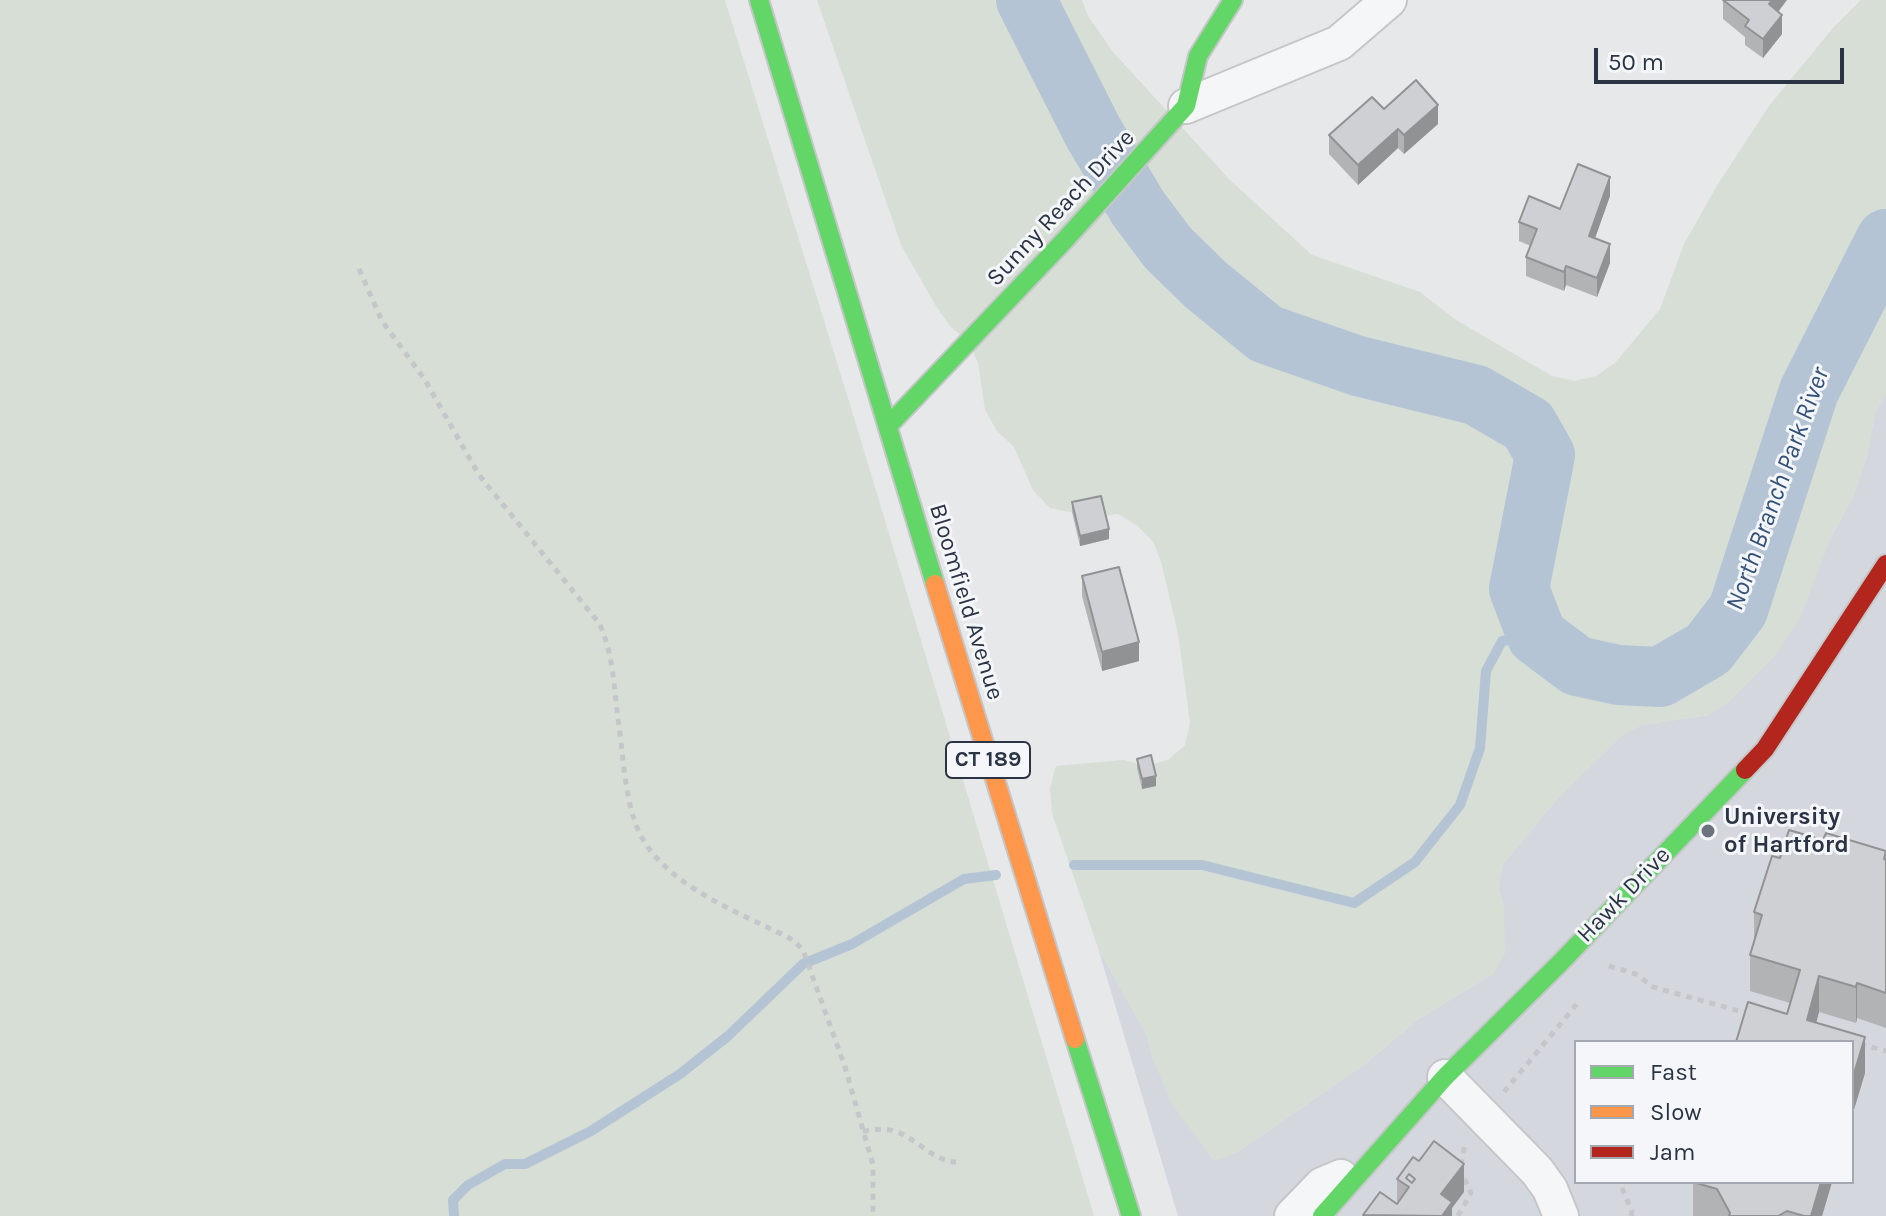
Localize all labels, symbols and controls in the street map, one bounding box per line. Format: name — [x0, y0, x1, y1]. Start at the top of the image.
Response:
scale bar — [1598, 32, 1848, 82]
text: 50 m — [1608, 48, 1664, 76]
street label: Sunny Reach Drive — [981, 124, 1141, 292]
water label: North Branch Park River — [1719, 363, 1837, 615]
street label: Bloomfield Avenue — [922, 500, 1010, 704]
road number: CT 189 — [946, 742, 1030, 778]
place label: University of Hartford — [1724, 803, 1849, 859]
marker: University of Hartford — [1699, 822, 1717, 840]
street label: Hawk Drive — [1571, 841, 1677, 949]
legend — [1574, 1040, 1854, 1184]
text: Fast — [1650, 1058, 1697, 1086]
text: Slow — [1650, 1098, 1702, 1126]
text: Jam — [1650, 1138, 1695, 1166]

